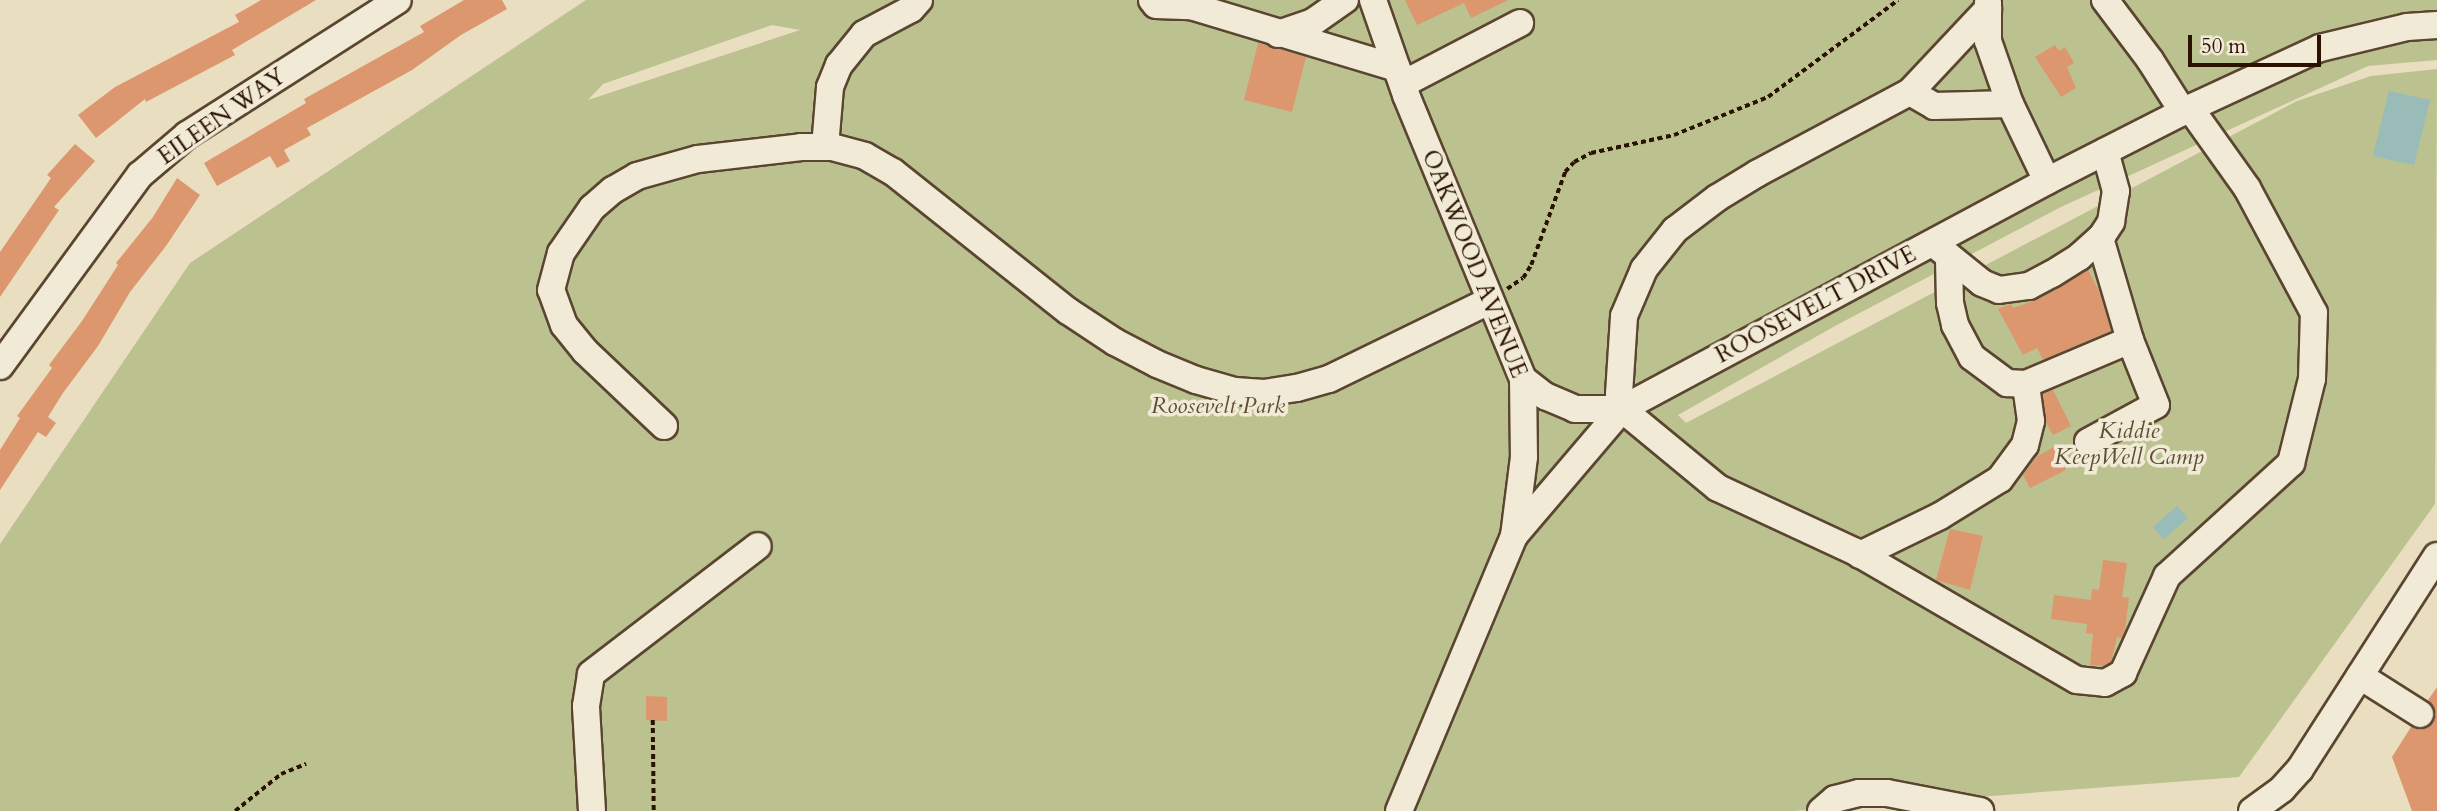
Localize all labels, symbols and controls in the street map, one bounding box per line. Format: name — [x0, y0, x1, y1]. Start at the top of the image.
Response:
scale bar — [2192, 21, 2325, 65]
text: 50 m — [2201, 32, 2246, 61]
street label: EILEEN WAY — [153, 63, 291, 171]
street label: OAKWOOD AVENUE — [1416, 146, 1532, 382]
street label: ROOSEVELT DRIVE — [1711, 240, 1921, 370]
park label: Roosevelt Park — [1151, 392, 1285, 420]
park label: Kiddie KeepWell Camp — [2054, 417, 2204, 471]

